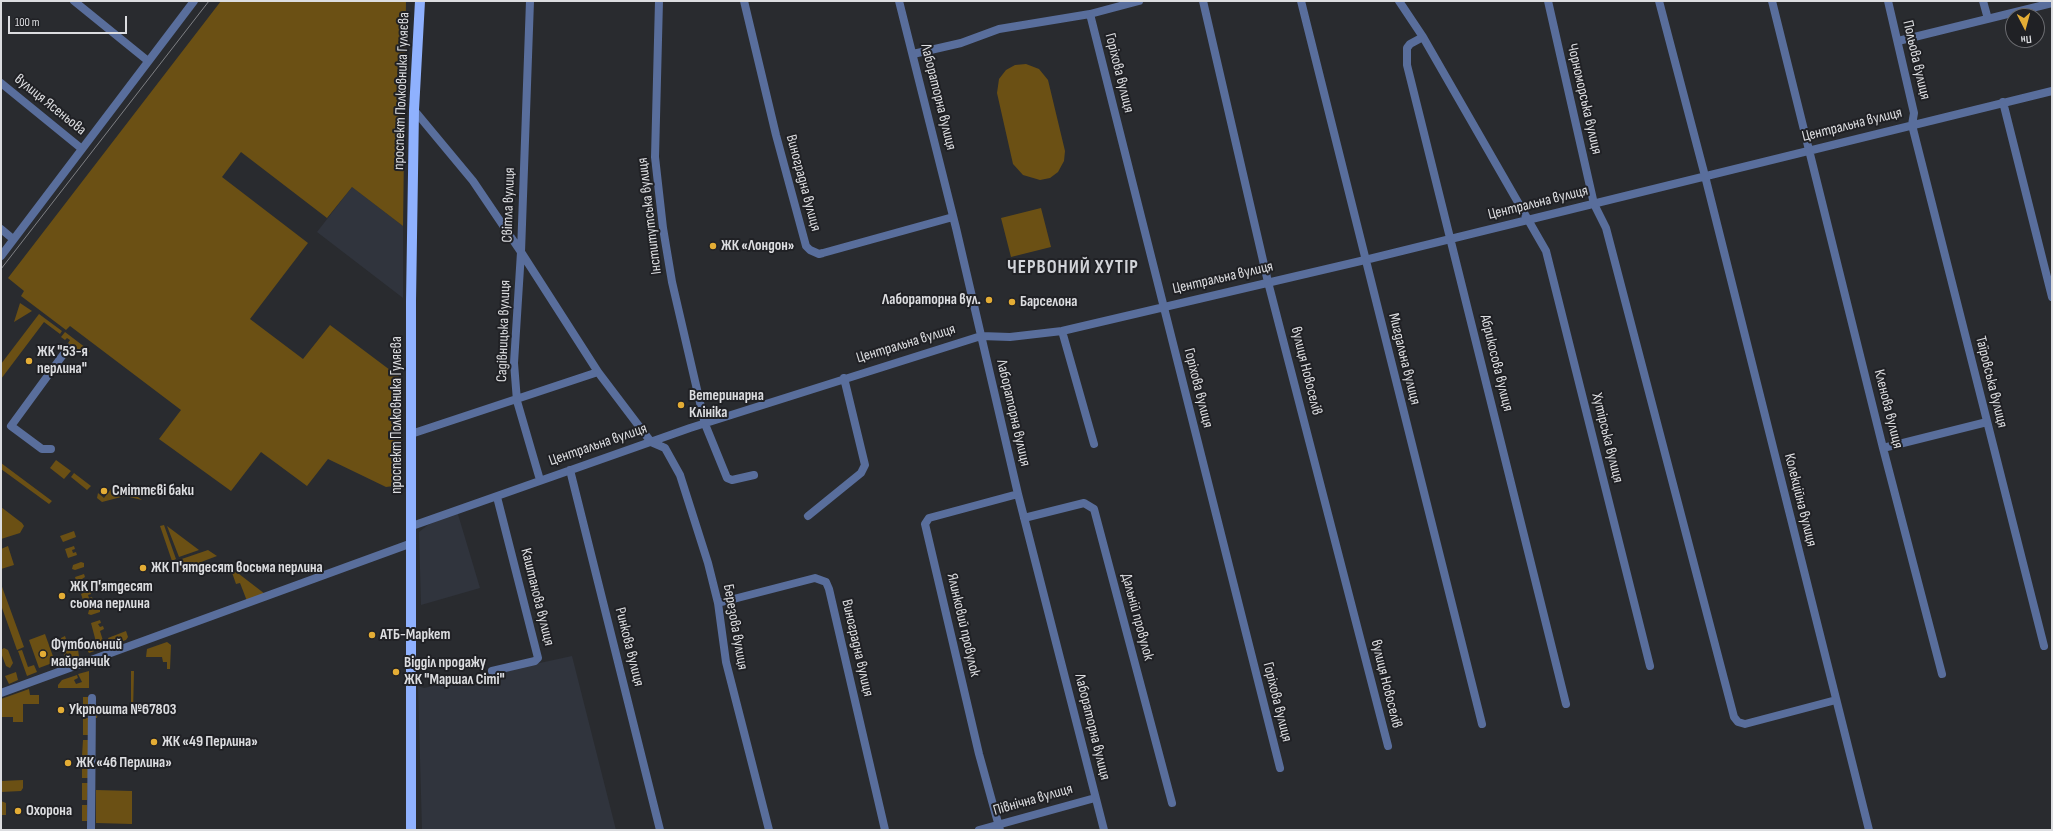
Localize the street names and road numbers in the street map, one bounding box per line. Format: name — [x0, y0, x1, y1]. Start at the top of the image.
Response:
street label: проспект Полковника Гуляєва — [390, 12, 414, 170]
street label: Польова вулиця — [1898, 19, 1934, 101]
street label: Горіхова вулиця — [1100, 31, 1138, 115]
street label: Лабораторна вулиця — [916, 42, 960, 152]
street label: Чорноморська вулиця — [1562, 42, 1606, 156]
street label: вулиця Ясеньова — [10, 71, 90, 139]
street label: Центральна вулиця — [1800, 104, 1904, 146]
street label: Виноградна вулиця — [781, 133, 825, 233]
street label: Інститутська вулиця — [634, 157, 666, 275]
street label: Світла вулиця — [499, 167, 519, 243]
street label: Центральна вулиця — [1486, 182, 1590, 224]
street label: Центральна вулиця — [1171, 258, 1275, 298]
street label: Садівницька вулиця — [493, 280, 515, 382]
street label: Мигдальна вулиця — [1384, 311, 1424, 407]
street label: Абрикосова вулиця — [1475, 313, 1517, 413]
street label: Центральна вулиця — [854, 320, 958, 368]
street label: вулиця Новоселів — [1286, 325, 1326, 417]
street label: Таїровська вулиця — [1971, 334, 2011, 430]
street label: проспект Полковника Гуляєва — [388, 336, 406, 494]
street label: Горіхова вулиця — [1179, 346, 1217, 430]
street label: Лабораторна вулиця — [992, 358, 1034, 468]
street label: Кленова вулиця — [1869, 368, 1907, 450]
street label: Хутірська вулиця — [1587, 391, 1627, 485]
street label: Центральна вулиця — [547, 420, 649, 470]
street label: Колекційна вулиця — [1780, 452, 1820, 548]
street label: Каштанова вулиця — [516, 546, 558, 648]
street label: Дальній провулок — [1117, 571, 1157, 663]
street label: Ялинковий провулок — [942, 572, 984, 678]
street label: Березова вулиця — [719, 583, 751, 671]
street label: Виноградна вулиця — [837, 598, 877, 698]
street label: Ринкова вулиця — [611, 606, 647, 688]
street label: вулиця Новоселів — [1366, 638, 1406, 730]
street label: Горіхова вулиця — [1258, 660, 1296, 744]
street label: Лабораторна вулиця — [1070, 672, 1114, 782]
street label: Північна вулиця — [991, 780, 1075, 820]

